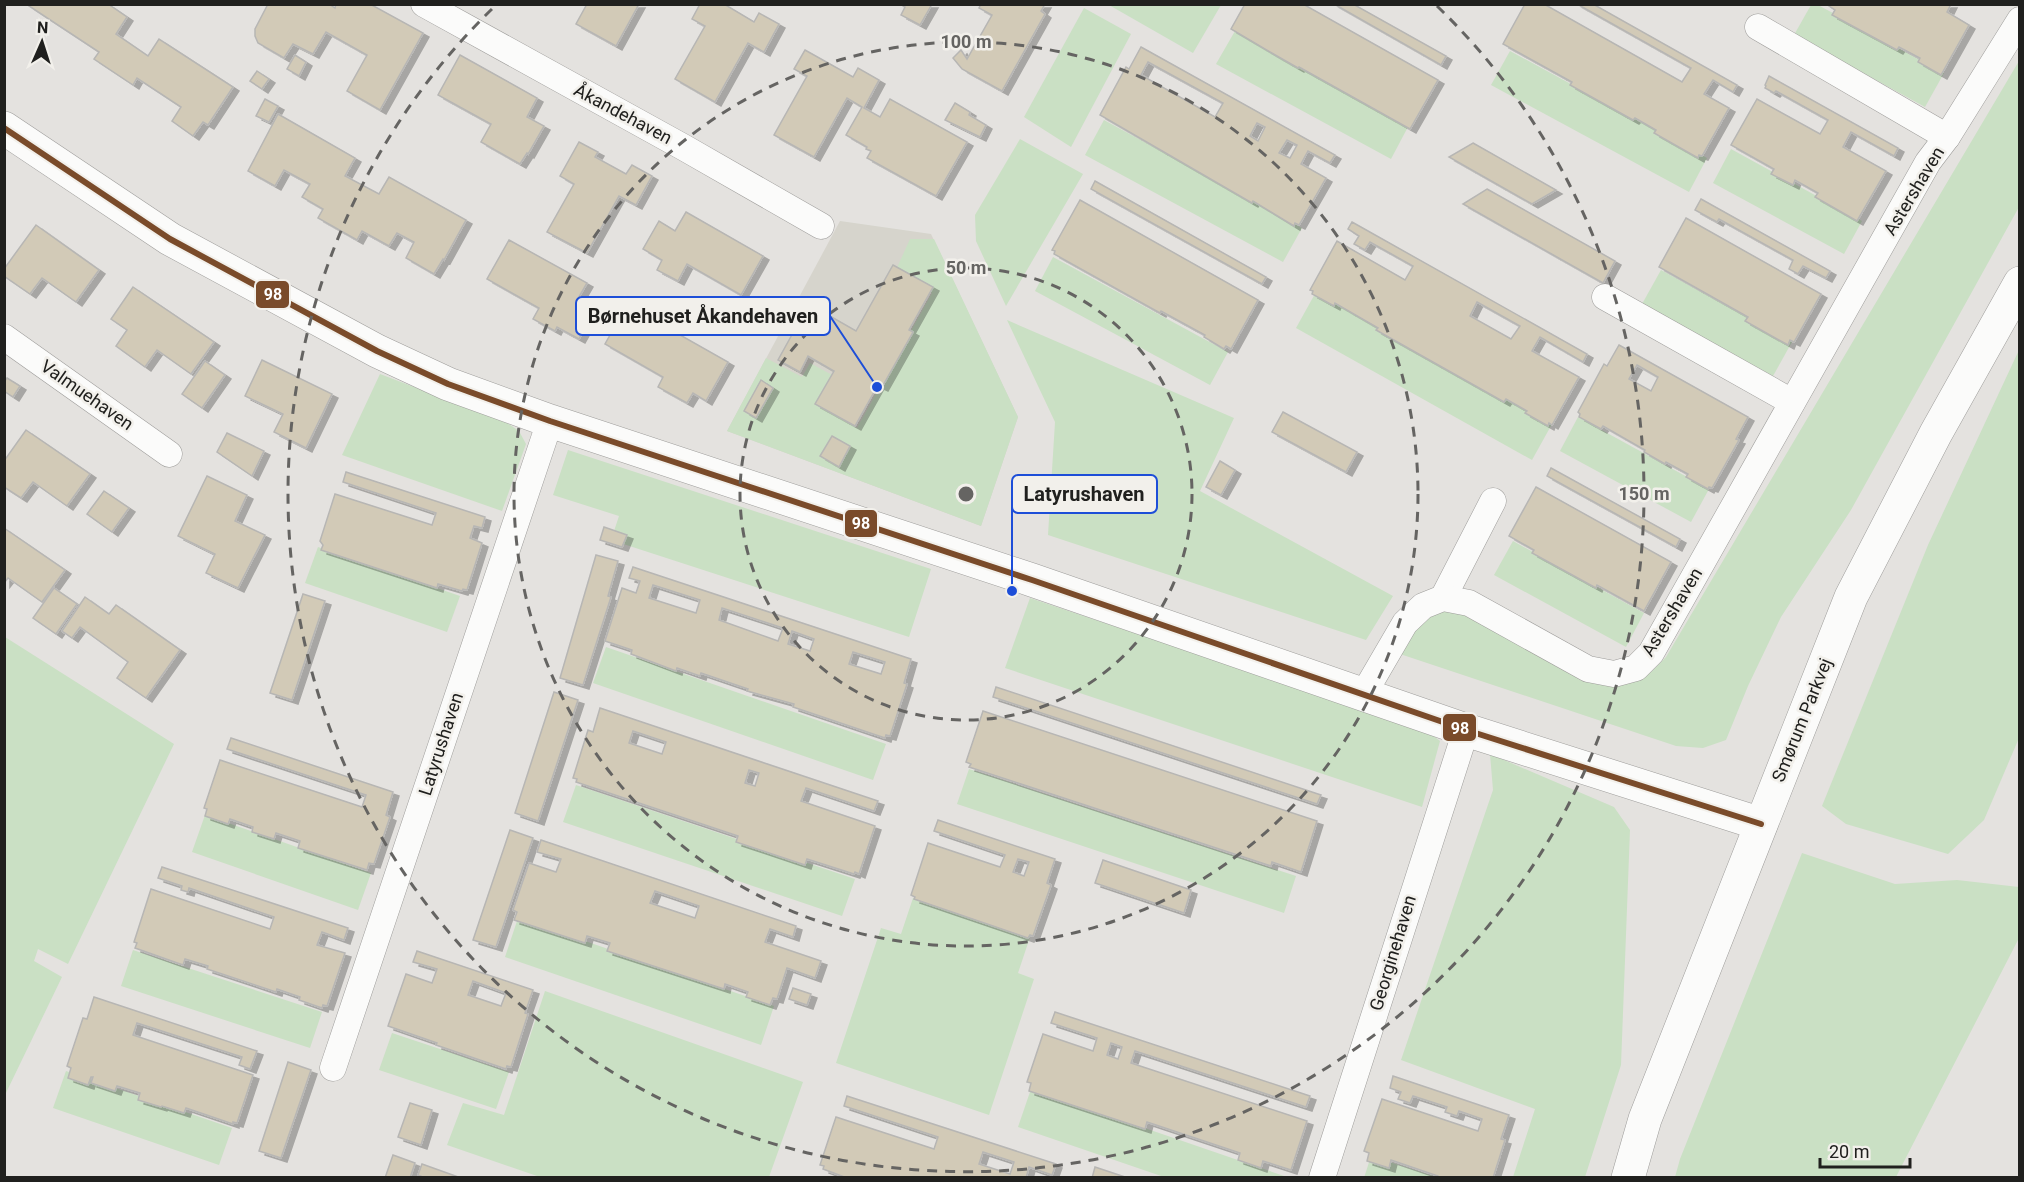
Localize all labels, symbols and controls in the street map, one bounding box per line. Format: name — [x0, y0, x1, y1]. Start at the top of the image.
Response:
north arrow — [12, 12, 72, 72]
text: N — [37, 18, 49, 37]
text: 100 m — [940, 31, 992, 52]
street label: Åkandehaven — [571, 78, 676, 148]
street label: Astershaven — [1879, 143, 1948, 239]
text: 50 m — [946, 257, 986, 278]
line badge: 98 — [255, 280, 290, 309]
text: 98 — [264, 285, 282, 304]
callout: Børnehuset Åkandehaven — [576, 297, 830, 335]
text: Børnehuset Åkandehaven — [588, 304, 818, 328]
street label: Valmuehaven — [37, 355, 138, 434]
callout: Latyrushaven — [1012, 475, 1157, 513]
text: Latyrushaven — [1024, 482, 1144, 506]
text: 150 m — [1618, 483, 1670, 504]
centre of rings — [956, 484, 976, 504]
line badge: 98 — [844, 509, 878, 538]
text: 98 — [852, 514, 870, 533]
street label: Astershaven — [1637, 564, 1706, 660]
street label: Smørum Parkvej — [1767, 655, 1836, 785]
street label: Latyrushaven — [414, 690, 467, 798]
line badge: 98 — [1442, 713, 1477, 742]
text: 98 — [1451, 719, 1469, 738]
street label: Georginehaven — [1365, 893, 1420, 1013]
scale bar — [1820, 1131, 1910, 1169]
text: 20 m — [1829, 1141, 1869, 1162]

